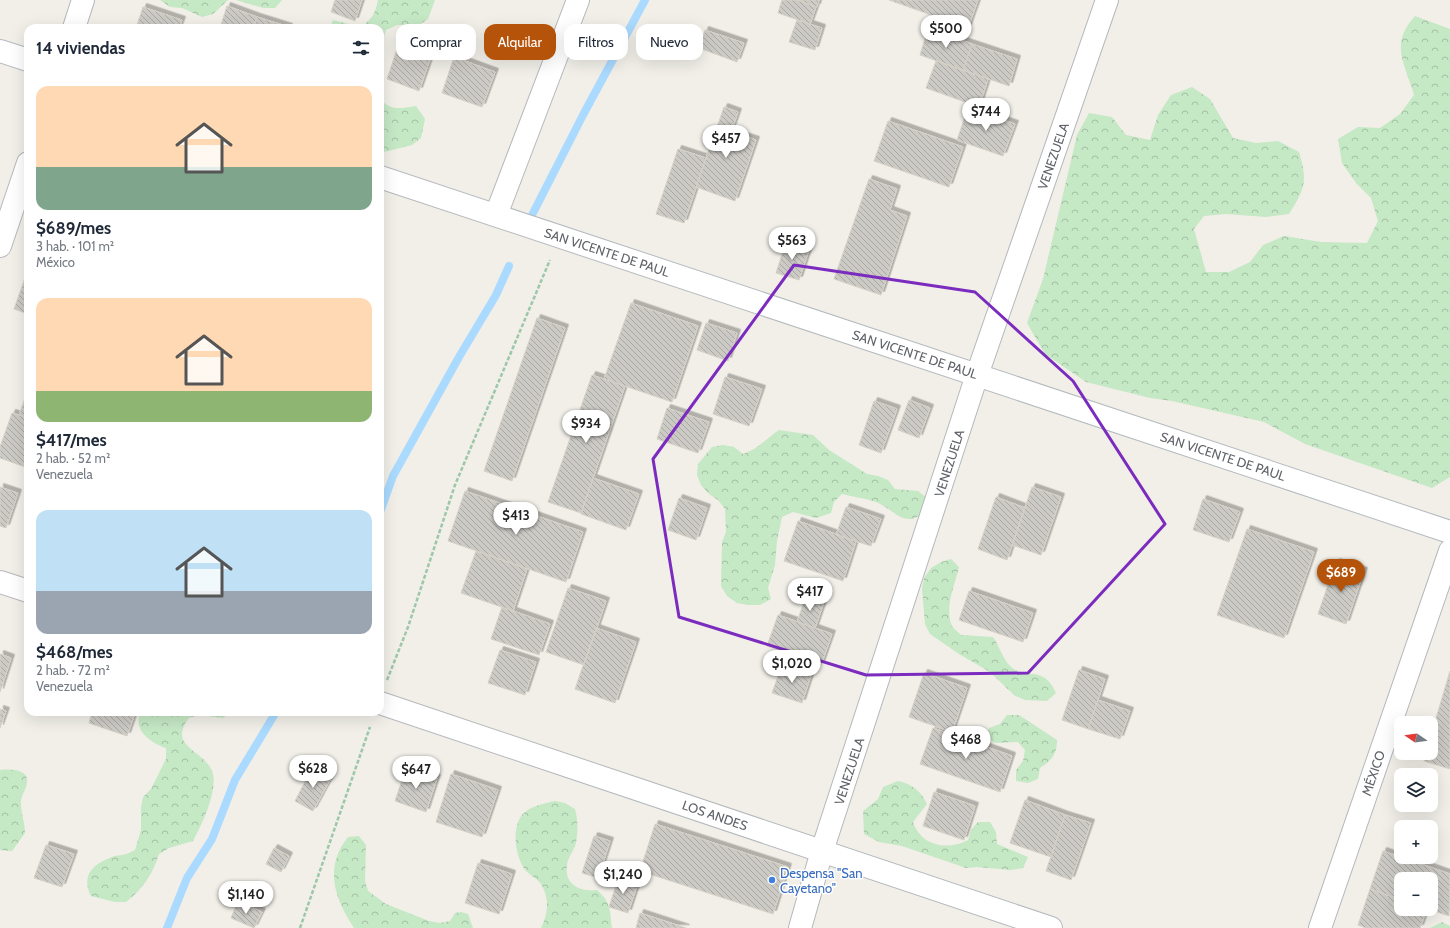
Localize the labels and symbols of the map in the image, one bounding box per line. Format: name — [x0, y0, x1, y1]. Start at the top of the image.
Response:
pin: $500 — [922, 15, 970, 49]
pin: $744 — [962, 98, 1010, 132]
street label: VENEZUELA — [1034, 120, 1072, 192]
pin: $457 — [702, 125, 750, 159]
street label: SAN VICENTE DE PAUL — [542, 224, 672, 280]
pin: $563 — [768, 227, 816, 261]
street label: SAN VICENTE DE PAUL — [850, 326, 980, 382]
pin: $934 — [562, 410, 610, 444]
street label: VENEZUELA — [931, 427, 967, 499]
street label: SAN VICENTE DE PAUL — [1158, 428, 1288, 484]
pin: $413 — [492, 502, 540, 536]
pin: $689 — [1317, 559, 1365, 593]
pin: $417 — [786, 578, 834, 612]
pin: $1,020 — [759, 650, 825, 684]
north arrow — [1394, 716, 1438, 760]
pin: $468 — [942, 726, 990, 760]
street label: VENEZUELA — [831, 735, 867, 807]
street label: MÉXICO — [1357, 748, 1388, 798]
pin: $628 — [289, 755, 337, 789]
pin: $647 — [392, 756, 440, 790]
street label: LOS ANDES — [680, 796, 750, 834]
pin: $1,240 — [590, 861, 656, 895]
place label: Despensa "San Cayetano" — [780, 865, 862, 896]
marker: Despensa "San Cayetano" — [767, 875, 777, 885]
pin: $1,140 — [213, 881, 279, 915]

